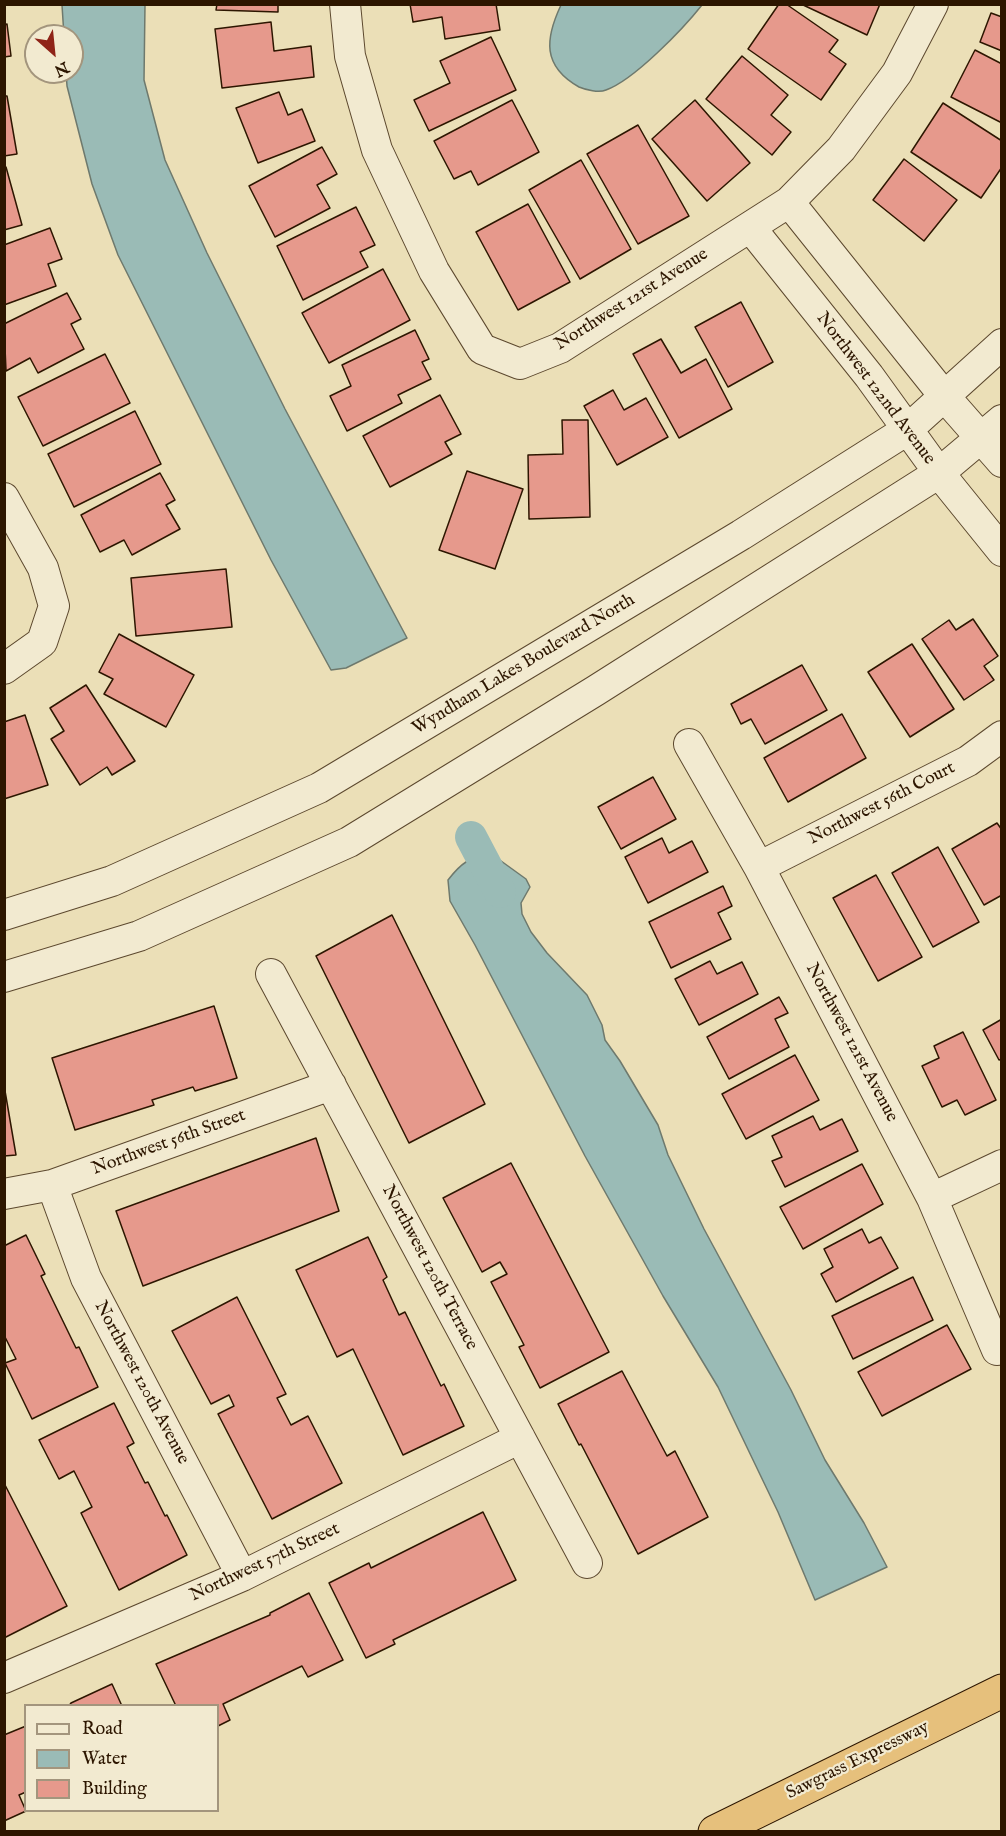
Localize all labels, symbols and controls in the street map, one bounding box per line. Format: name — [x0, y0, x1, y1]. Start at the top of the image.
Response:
north arrow — [24, 24, 84, 84]
text: N — [51, 56, 72, 80]
street label: Northwest 121st Avenue — [551, 244, 713, 356]
street label: Northwest 122nd Avenue — [811, 309, 939, 469]
street label: Wyndham Lakes Boulevard North — [409, 590, 639, 740]
street label: Northwest 56th Court — [805, 758, 959, 850]
street label: Northwest 121st Avenue — [800, 960, 902, 1126]
street label: Northwest 56th Street — [89, 1105, 249, 1181]
street label: Northwest 120th Terrace — [376, 1182, 482, 1354]
street label: Northwest 120th Avenue — [89, 1298, 193, 1468]
street label: Northwest 57th Street — [187, 1519, 343, 1607]
legend — [24, 1704, 219, 1812]
street label: Sawgrass Expressway — [783, 1717, 933, 1805]
text: Road — [82, 1718, 123, 1741]
text: Water — [82, 1748, 127, 1771]
text: Building — [82, 1778, 147, 1801]

